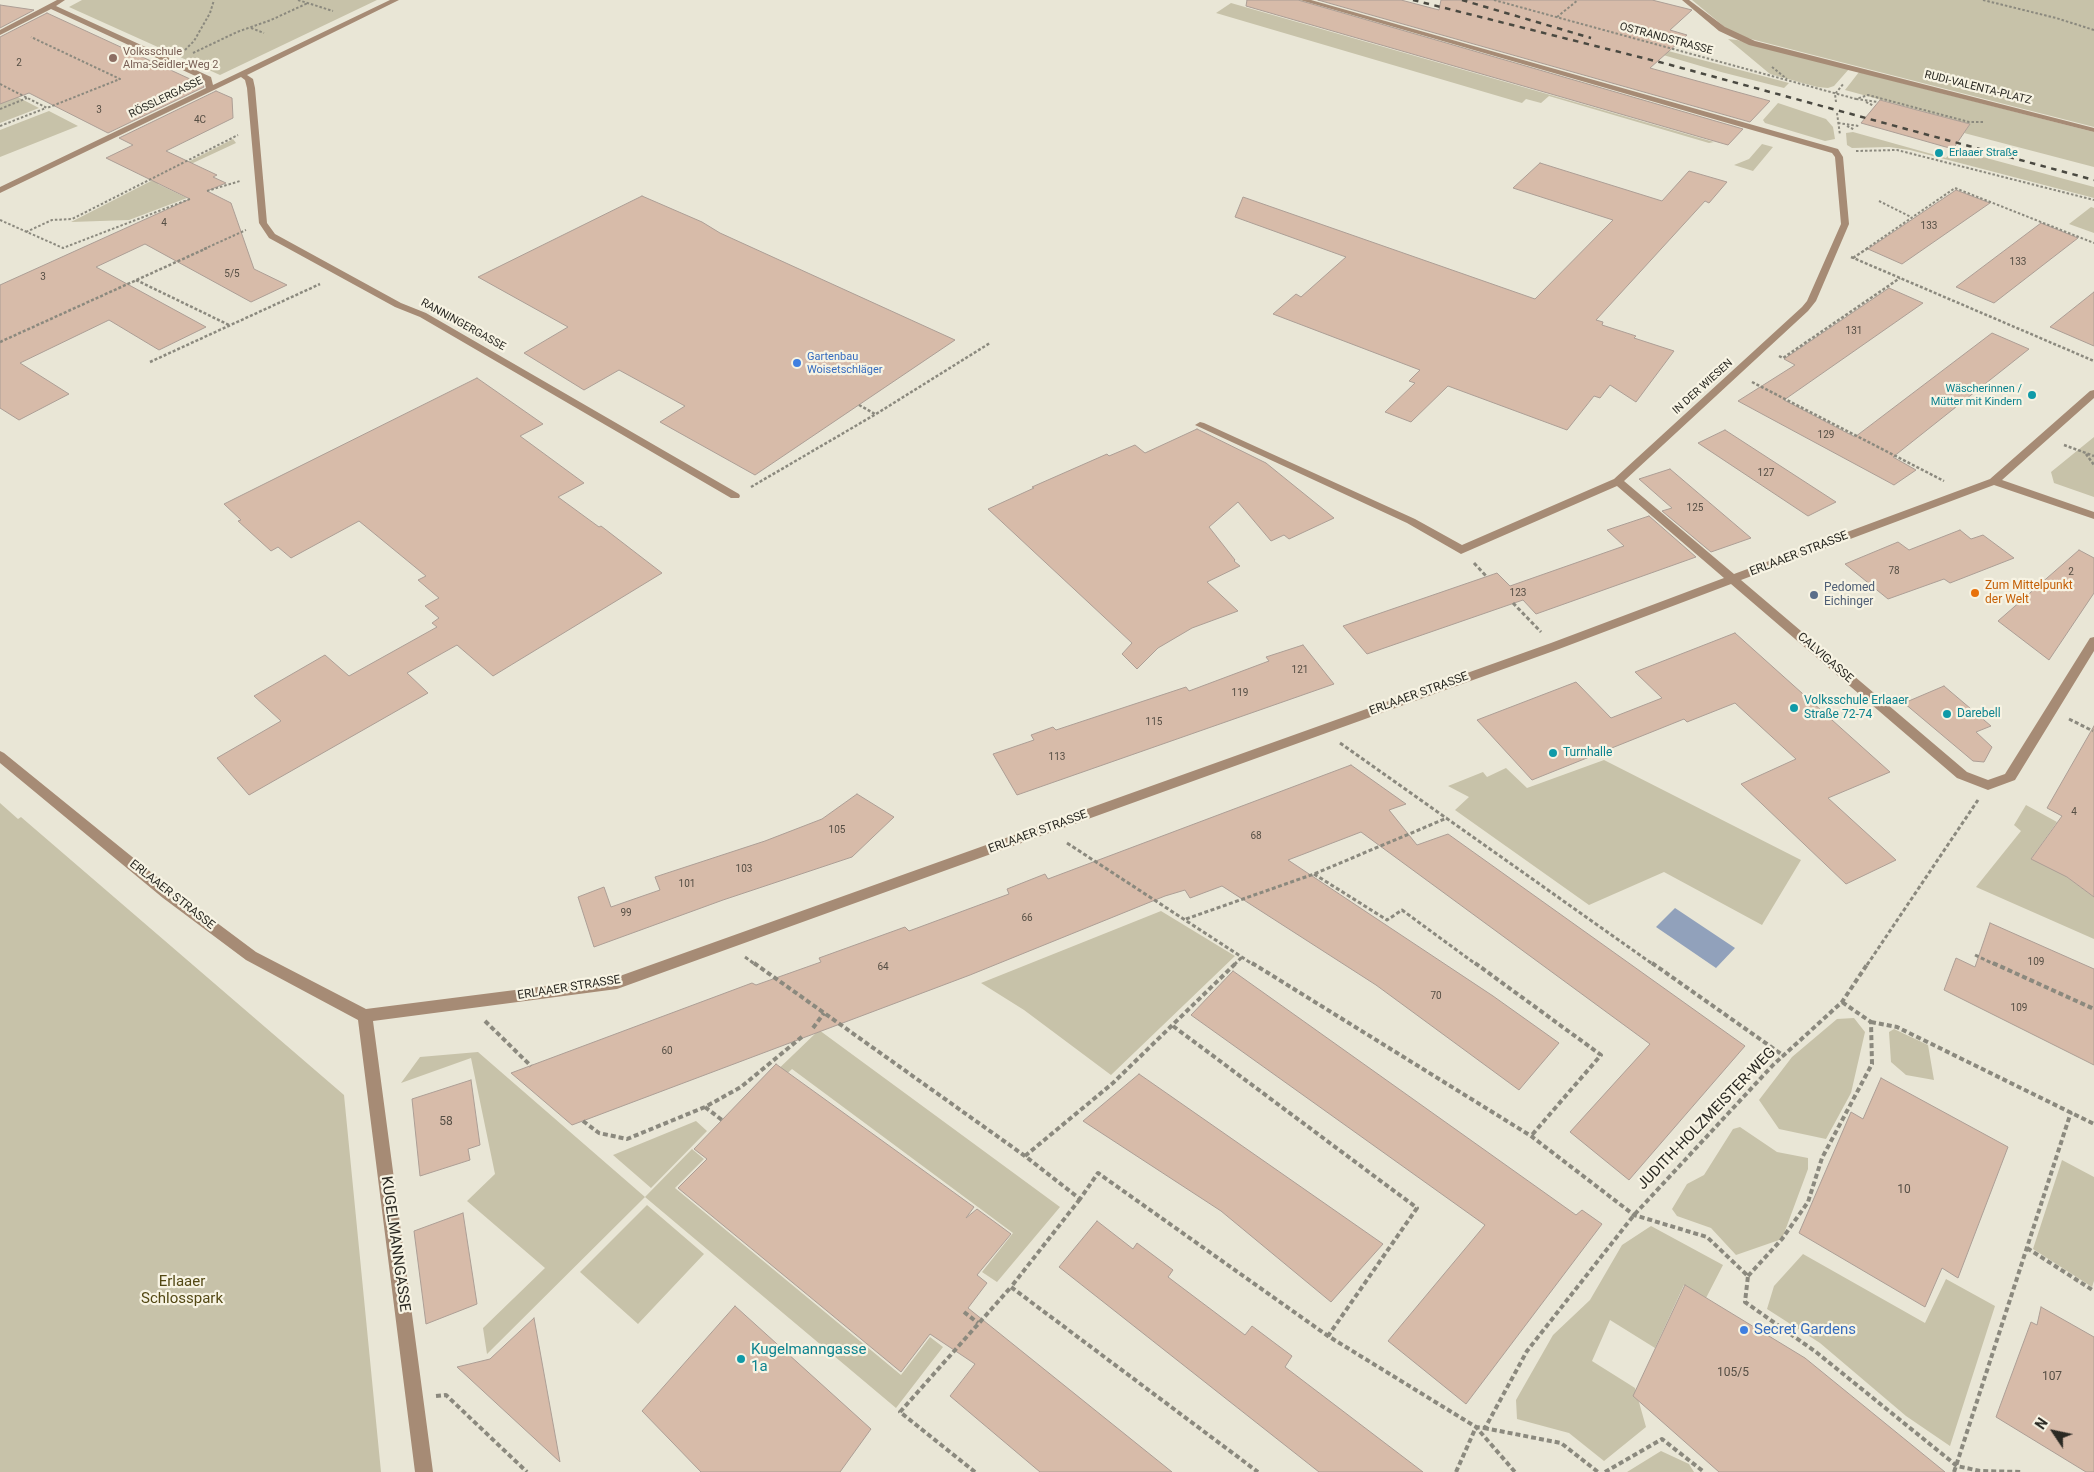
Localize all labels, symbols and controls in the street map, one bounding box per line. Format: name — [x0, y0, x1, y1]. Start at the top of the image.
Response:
street label: OSTRANDSTRASSE — [1618, 20, 1714, 58]
place label: Volksschule Alma-Seidler-Weg 2 — [123, 45, 219, 71]
marker: Volksschule Alma-Seidler-Weg 2 — [107, 52, 119, 64]
house number: 2 — [16, 57, 22, 69]
street label: RUDI-VALENTA-PLATZ — [1923, 68, 2033, 108]
street label: RÖSSLERGASSE — [127, 74, 205, 122]
house number: 3 — [96, 104, 102, 116]
house number: 4C — [194, 114, 206, 126]
place label: Erlaaer Straße — [1949, 146, 2018, 160]
marker: Erlaaer Straße — [1933, 147, 1945, 159]
house number: 4 — [161, 217, 167, 229]
house number: 133 — [1921, 220, 1937, 232]
house number: 133 — [2010, 256, 2026, 268]
house number: 5/5 — [224, 268, 240, 280]
house number: 3 — [40, 271, 46, 283]
street label: RANNINGERGASSE — [418, 296, 508, 354]
house number: 131 — [1846, 325, 1862, 337]
place label: Gartenbau Woisetschläger — [807, 350, 883, 376]
marker: Gartenbau Woisetschläger — [791, 357, 803, 369]
street label: IN DER WIESEN — [1670, 357, 1736, 417]
place label: Wäscherinnen / Mütter mit Kindern — [1931, 382, 2022, 408]
marker: Wäscherinnen / Mütter mit Kindern — [2026, 389, 2038, 401]
house number: 129 — [1818, 429, 1834, 441]
house number: 127 — [1758, 467, 1774, 479]
house number: 125 — [1687, 502, 1703, 514]
street label: ERLAAER STRASSE — [1748, 529, 1850, 579]
house number: 78 — [1888, 565, 1900, 577]
house number: 2 — [2068, 566, 2074, 578]
place label: Zum Mittelpunkt der Welt — [1985, 579, 2073, 607]
place label: Pedomed Eichinger — [1824, 581, 1875, 609]
house number: 123 — [1510, 587, 1526, 599]
marker: Zum Mittelpunkt der Welt — [1969, 587, 1981, 599]
marker: Pedomed Eichinger — [1808, 589, 1820, 601]
street label: CALVIGASSE — [1794, 630, 1856, 686]
house number: 121 — [1292, 664, 1308, 676]
street label: ERLAAER STRASSE — [1368, 669, 1470, 719]
house number: 119 — [1232, 687, 1248, 699]
place label: Volksschule Erlaaer Straße 72-74 — [1804, 694, 1909, 722]
marker: Volksschule Erlaaer Straße 72-74 — [1788, 702, 1800, 714]
place label: Darebell — [1957, 707, 2001, 721]
marker: Darebell — [1941, 708, 1953, 720]
house number: 115 — [1146, 716, 1162, 728]
place label: Turnhalle — [1563, 746, 1612, 760]
marker: Turnhalle — [1547, 747, 1559, 759]
house number: 113 — [1049, 751, 1065, 763]
house number: 4 — [2071, 806, 2077, 818]
street label: ERLAAER STRASSE — [987, 807, 1089, 857]
house number: 105 — [829, 824, 845, 836]
house number: 68 — [1250, 830, 1262, 842]
street label: ERLAAER STRASSE — [127, 857, 217, 933]
house number: 103 — [736, 863, 752, 875]
house number: 101 — [679, 878, 695, 890]
house number: 99 — [620, 907, 632, 919]
house number: 66 — [1021, 912, 1033, 924]
house number: 109 — [2028, 956, 2044, 968]
house number: 64 — [877, 961, 889, 973]
street label: ERLAAER STRASSE — [516, 973, 622, 1003]
house number: 70 — [1430, 990, 1442, 1002]
house number: 109 — [2011, 1002, 2027, 1014]
street label: JUDITH-HOLZMEISTER-WEG — [1634, 1044, 1780, 1194]
house number: 60 — [661, 1045, 673, 1057]
house number: 58 — [439, 1115, 453, 1129]
street label: KUGELMANNGASSE — [377, 1175, 413, 1313]
house number: 10 — [1897, 1183, 1911, 1197]
park label: Erlaaer Schlosspark — [141, 1273, 223, 1308]
place label: Secret Gardens — [1754, 1321, 1856, 1339]
marker: Secret Gardens — [1738, 1324, 1750, 1336]
place label: Kugelmanngasse 1a — [751, 1341, 866, 1376]
marker: Kugelmanngasse 1a — [735, 1353, 747, 1365]
house number: 105/5 — [1717, 1366, 1749, 1380]
house number: 107 — [2042, 1370, 2062, 1384]
north arrow — [2029, 1407, 2079, 1457]
text: N — [2032, 1415, 2051, 1432]

